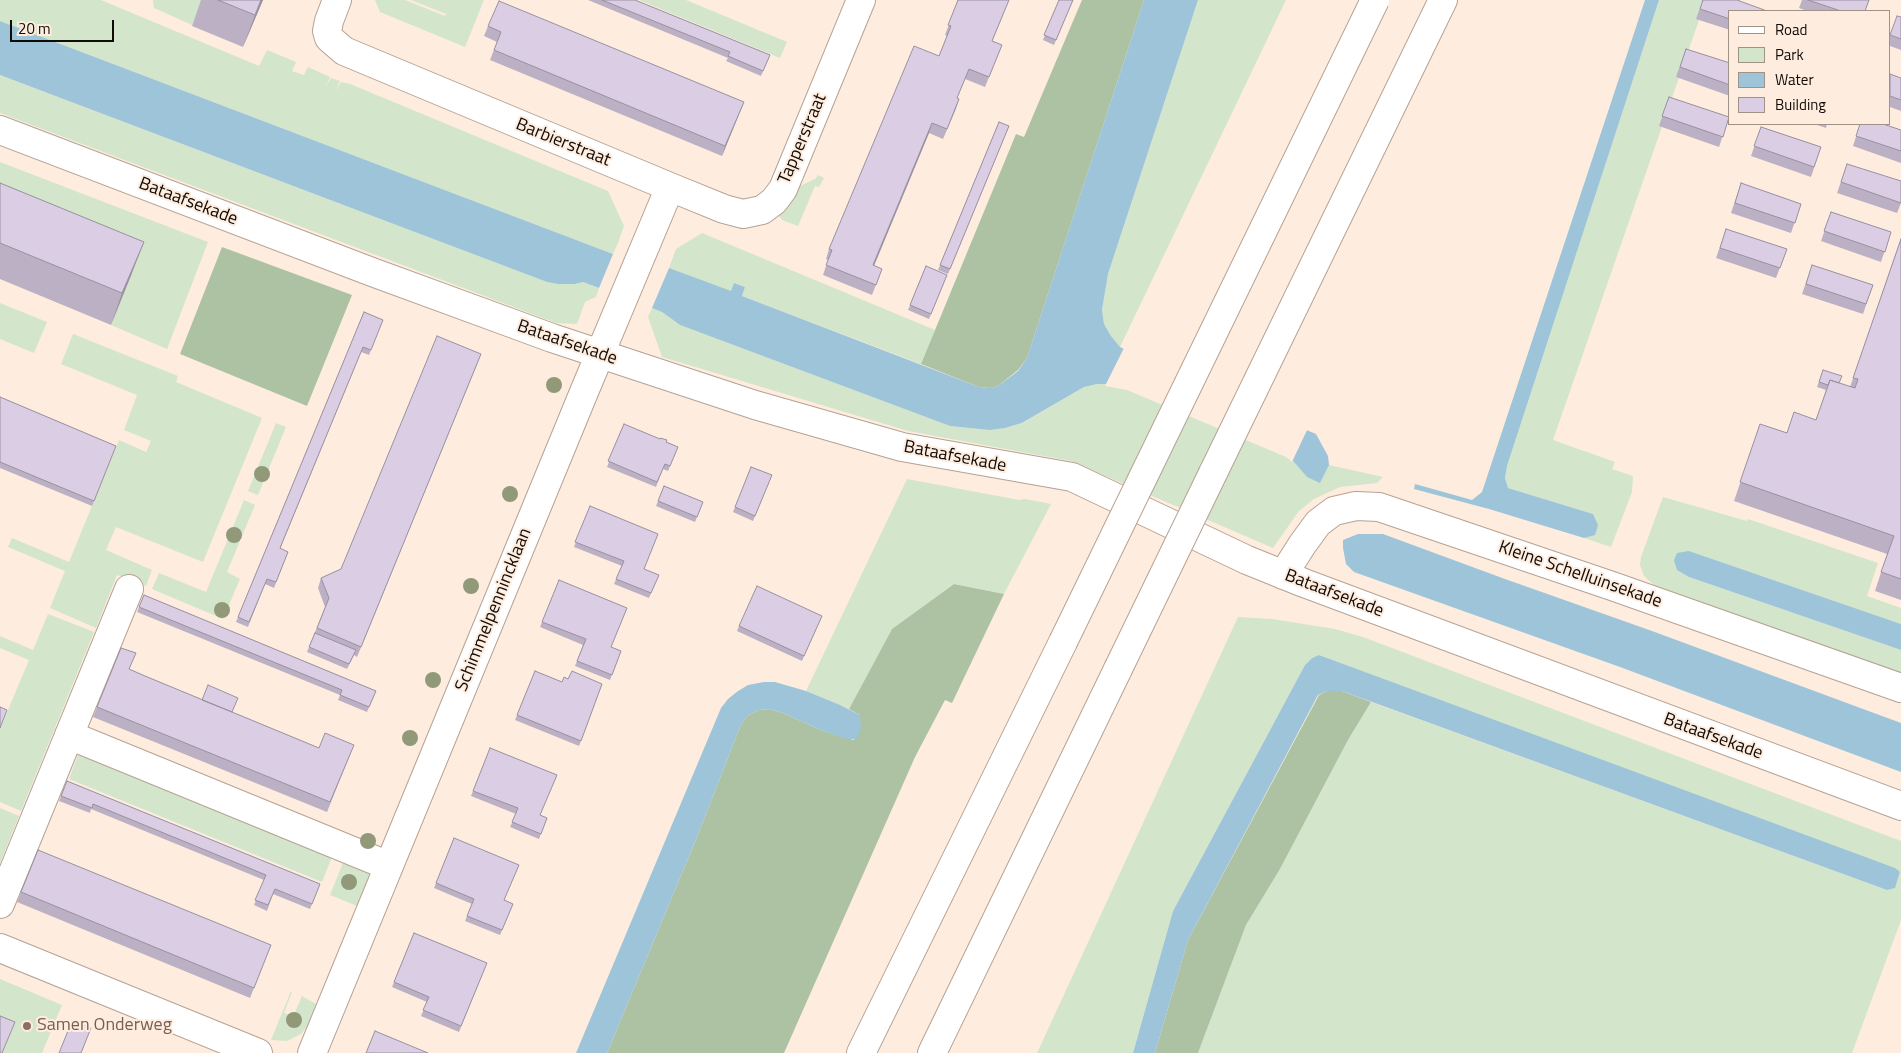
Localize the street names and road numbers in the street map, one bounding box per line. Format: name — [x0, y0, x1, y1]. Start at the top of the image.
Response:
street label: Tapperstraat — [774, 90, 832, 188]
street label: Barbierstraat — [512, 114, 614, 172]
street label: Bataafsekade — [136, 173, 240, 231]
street label: Bataafsekade — [514, 316, 620, 370]
street label: Bataafsekade — [902, 436, 1008, 478]
street label: Schimmelpennincklaan — [451, 525, 537, 695]
street label: Kleine Schelluinsekade — [1495, 537, 1665, 613]
street label: Bataafsekade — [1282, 565, 1386, 623]
street label: Bataafsekade — [1660, 709, 1766, 765]

